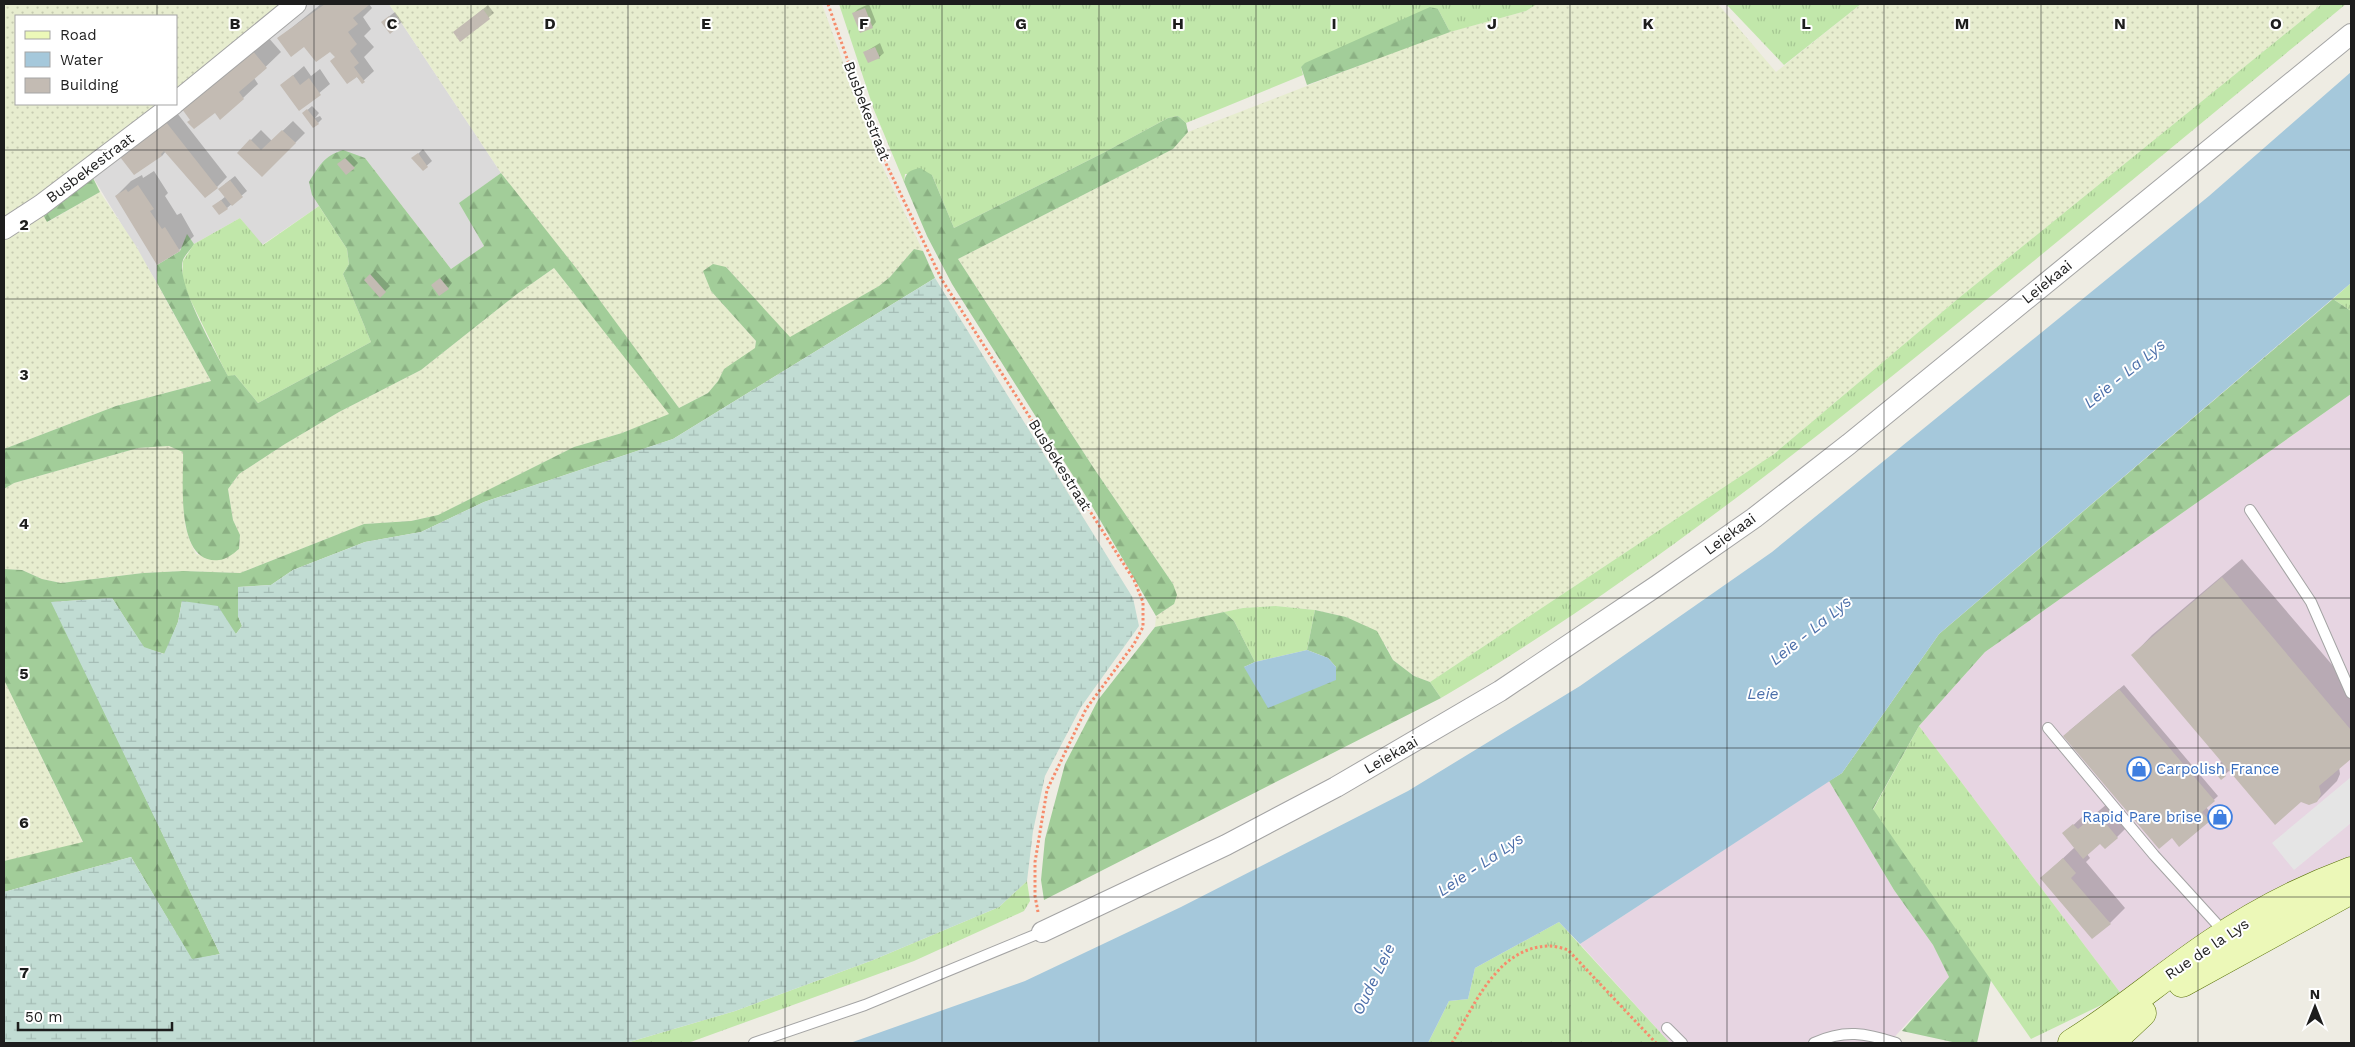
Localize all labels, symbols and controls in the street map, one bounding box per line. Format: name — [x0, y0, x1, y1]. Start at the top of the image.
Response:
text: B — [230, 14, 241, 33]
text: C — [387, 14, 398, 33]
text: D — [544, 14, 556, 33]
text: E — [701, 14, 711, 33]
text: F — [859, 14, 869, 33]
text: G — [1015, 14, 1027, 33]
text: H — [1172, 14, 1184, 33]
text: I — [1331, 14, 1337, 33]
text: J — [1487, 14, 1497, 33]
text: K — [1642, 14, 1654, 33]
text: L — [1801, 14, 1811, 33]
text: M — [1955, 14, 1969, 33]
text: N — [2114, 14, 2126, 33]
text: O — [2270, 14, 2282, 33]
legend — [15, 15, 178, 105]
text: Road — [60, 26, 97, 44]
text: Water — [60, 51, 103, 69]
street label: Busbekestraat — [840, 59, 894, 164]
text: Building — [60, 76, 118, 94]
street label: Busbekestraat — [43, 129, 138, 207]
text: 2 — [19, 215, 29, 234]
street label: Leiekaai — [2018, 256, 2076, 308]
water label: Leie - La Lys — [2080, 335, 2169, 412]
text: 3 — [19, 365, 29, 384]
street label: Busbekestraat — [1025, 416, 1096, 515]
street label: Leiekaai — [1701, 509, 1759, 559]
text: 4 — [19, 514, 29, 533]
water label: Leie - La Lys — [1766, 592, 1855, 669]
text: 5 — [19, 664, 29, 683]
water label: Leie — [1747, 684, 1779, 703]
street label: Leiekaai — [1361, 732, 1421, 778]
shop icon: Carpolish France — [2126, 756, 2152, 782]
place label: Carpolish France — [2156, 760, 2279, 778]
shop icon: Rapid Pare brise — [2207, 804, 2233, 830]
place label: Rapid Pare brise — [2082, 808, 2202, 826]
text: 6 — [19, 813, 29, 832]
water label: Leie - La Lys — [1434, 829, 1527, 900]
street label: Rue de la Lys — [2162, 914, 2252, 984]
water label: Oude Leie — [1348, 940, 1399, 1018]
text: 7 — [19, 963, 29, 982]
north arrow — [2290, 982, 2340, 1032]
text: N — [2310, 986, 2320, 1002]
scale bar — [18, 1000, 171, 1032]
text: 50 m — [25, 1008, 62, 1026]

